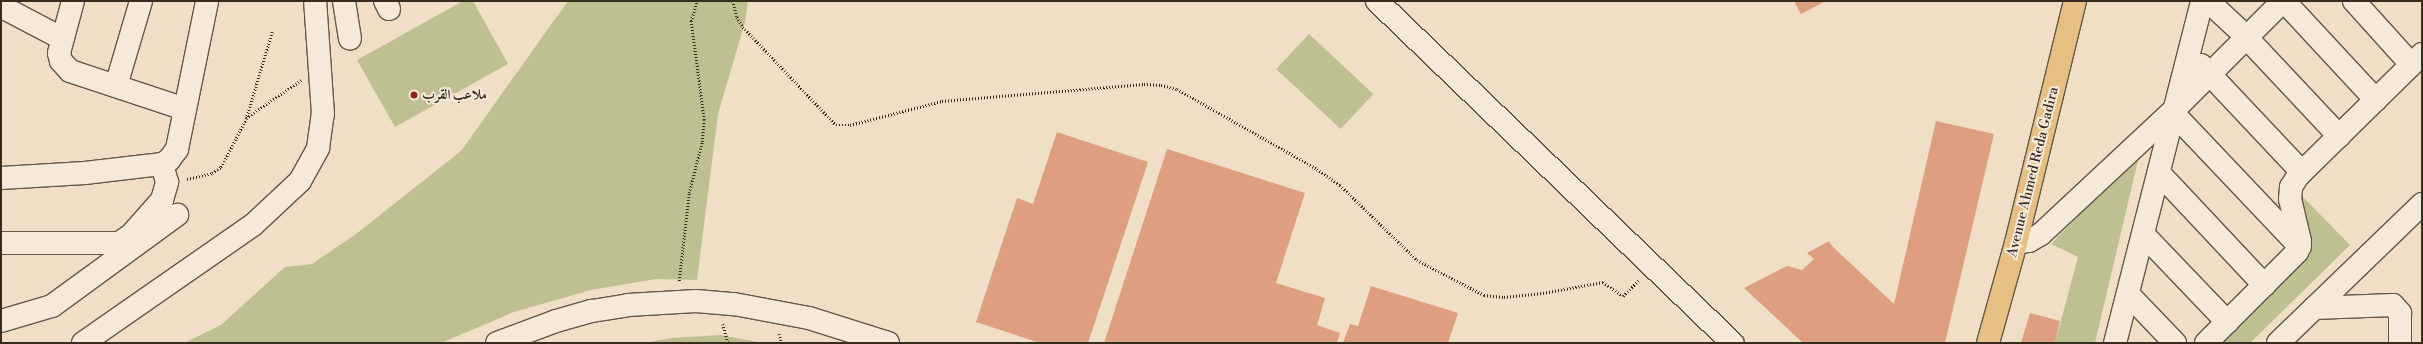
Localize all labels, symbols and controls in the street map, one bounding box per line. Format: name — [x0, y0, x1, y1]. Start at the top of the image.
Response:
street label: Avenue Ahmed Reda Gadira — [2004, 85, 2062, 259]
place label: ملاعب القرب — [422, 87, 487, 103]
marker: ملاعب القرب — [409, 90, 419, 100]

